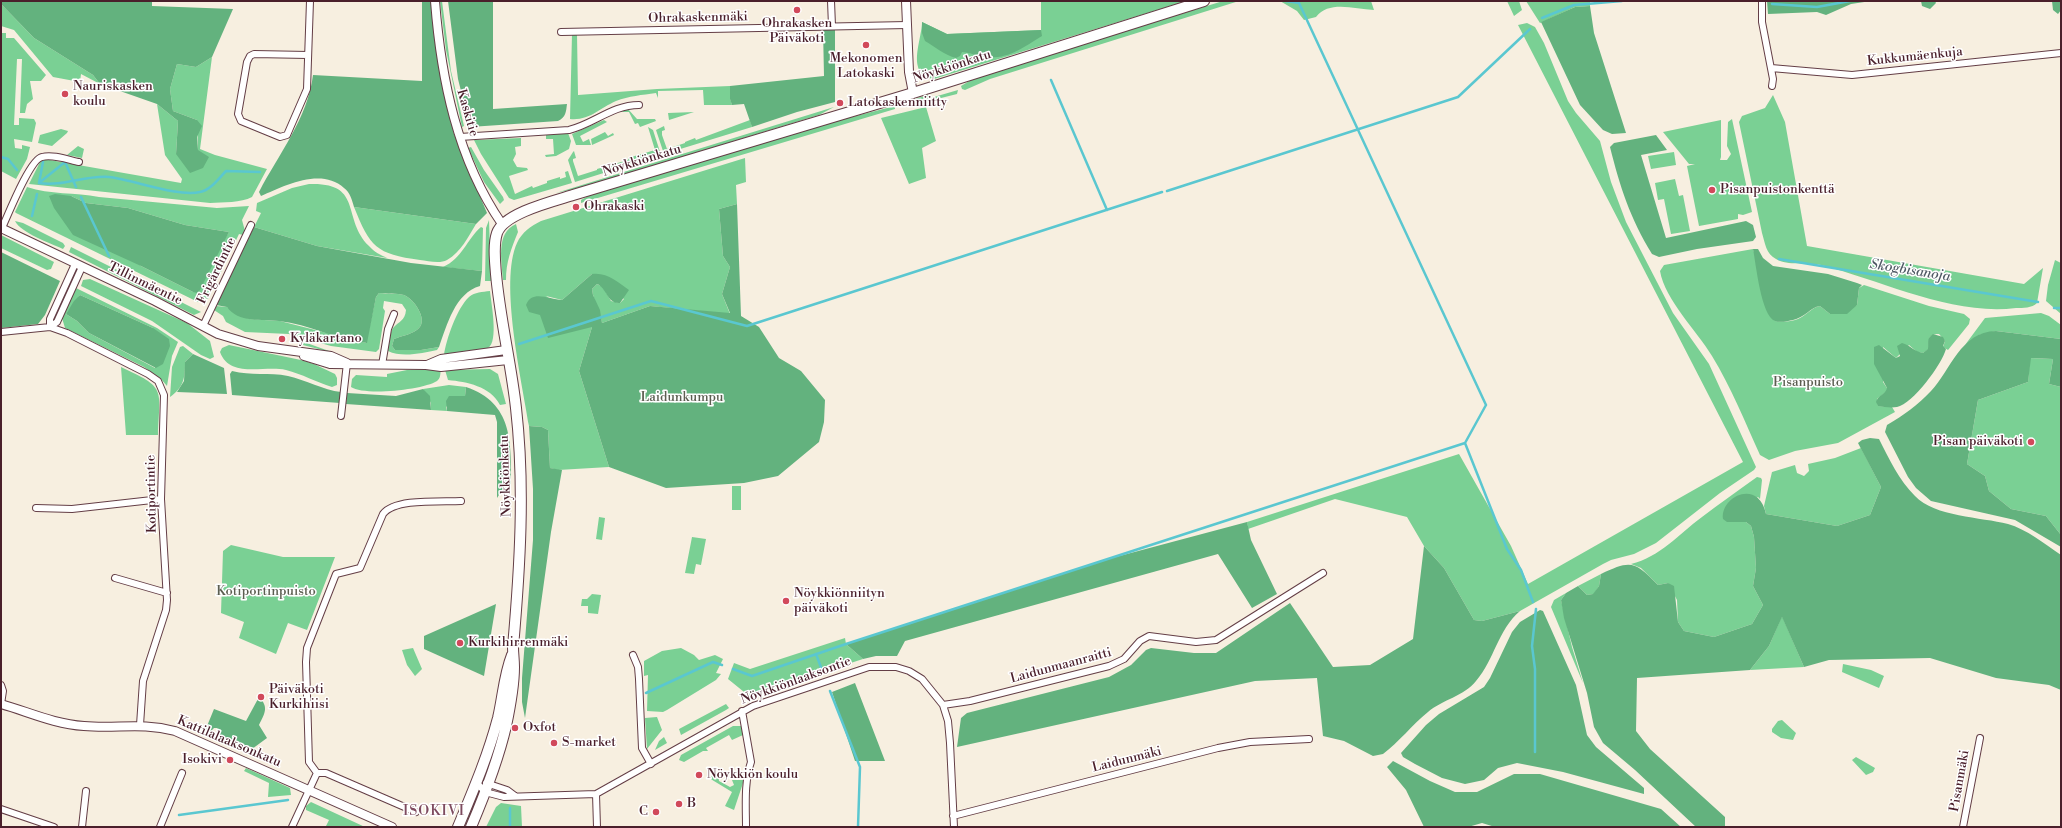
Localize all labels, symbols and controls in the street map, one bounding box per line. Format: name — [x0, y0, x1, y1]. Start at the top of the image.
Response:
marker: Ohrakasken Päiväkoti — [792, 5, 802, 15]
street label: Ohrakaskenmäki — [648, 9, 748, 27]
place label: Ohrakasken Päiväkoti — [762, 16, 832, 47]
marker: Mekonomen Latokaski — [861, 40, 871, 50]
street label: Kukkumäenkuja — [1866, 44, 1964, 70]
street label: Nöykkiönkatu — [911, 47, 993, 87]
place label: Mekonomen Latokaski — [830, 51, 902, 82]
place label: Nauriskasken koulu — [73, 79, 153, 110]
street label: Kaskitie — [453, 87, 481, 139]
marker: Nauriskasken koulu — [60, 89, 70, 99]
place label: Latokaskenniitty — [848, 95, 947, 111]
marker: Latokaskenniitty — [835, 98, 845, 108]
street label: Nöykkiönkatu — [601, 142, 683, 180]
place label: Pisanpuistonkenttä — [1720, 182, 1835, 198]
marker: Pisanpuistonkenttä — [1707, 185, 1717, 195]
place label: Ohrakaski — [584, 199, 645, 215]
marker: Ohrakaski — [571, 202, 581, 212]
street label: Frigårdintie — [194, 235, 240, 307]
water label: Skogbisanoja — [1868, 256, 1952, 286]
street label: Tillinmäentie — [105, 259, 185, 309]
place label: Kyläkartano — [290, 331, 362, 347]
marker: Kyläkartano — [277, 334, 287, 344]
park label: Pisanpuisto — [1773, 375, 1843, 391]
park label: Laidunkumpu — [641, 390, 723, 406]
place label: Pisan päiväkoti — [1933, 434, 2023, 450]
street label: Nöykkiönkatu — [497, 435, 515, 517]
marker: Pisan päiväkoti — [2026, 437, 2036, 447]
street label: Kotiportintie — [144, 455, 160, 533]
park label: Kotiportinpuisto — [216, 584, 316, 600]
place label: Nöykkiönniityn päiväkoti — [794, 586, 885, 617]
marker: Nöykkiönniityn päiväkoti — [781, 596, 791, 606]
place label: Kurkihirrenmäki — [468, 635, 568, 651]
marker: Kurkihirrenmäki — [455, 638, 465, 648]
street label: Laidunmaanraitti — [1009, 645, 1113, 687]
street label: Nöykkiönlaaksontie — [739, 654, 853, 708]
place label: Päiväkoti Kurkihiisi — [269, 682, 329, 713]
marker: Päiväkoti Kurkihiisi — [256, 692, 266, 702]
street label: Kattilalaaksonkatu — [175, 713, 283, 771]
place label: Oxfot — [523, 720, 556, 736]
marker: Oxfot — [510, 723, 520, 733]
place label: S-market — [562, 735, 616, 751]
marker: S-market — [549, 738, 559, 748]
street label: Laidunmäki — [1091, 744, 1163, 776]
street label: Pisanmäki — [1947, 749, 1973, 813]
place label: Isokivi — [182, 752, 222, 768]
marker: Isokivi — [225, 755, 235, 765]
place label: Nöykkiön koulu — [707, 767, 798, 783]
marker: Nöykkiön koulu — [694, 770, 704, 780]
place label: B — [687, 796, 696, 812]
marker: B — [674, 799, 684, 809]
district label: ISOKIVI — [403, 804, 465, 820]
place label: C — [639, 804, 648, 820]
marker: C — [651, 807, 661, 817]

